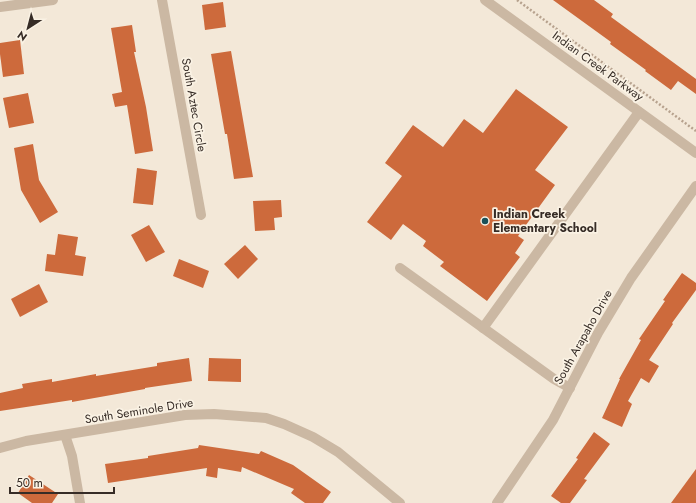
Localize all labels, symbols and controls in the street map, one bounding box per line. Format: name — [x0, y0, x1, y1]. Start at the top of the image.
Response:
north arrow — [8, 8, 48, 48]
text: N — [14, 27, 30, 45]
street label: Indian Creek Parkway — [549, 27, 648, 106]
street label: South Aztec Circle — [177, 57, 211, 153]
place label: Indian Creek Elementary School — [493, 205, 597, 237]
marker: Indian Creek Elementary School — [480, 216, 490, 226]
street label: South Arapaho Drive — [549, 286, 617, 388]
street label: South Seminole Drive — [84, 394, 194, 428]
scale bar — [10, 469, 114, 495]
text: 50 m — [16, 474, 43, 492]

